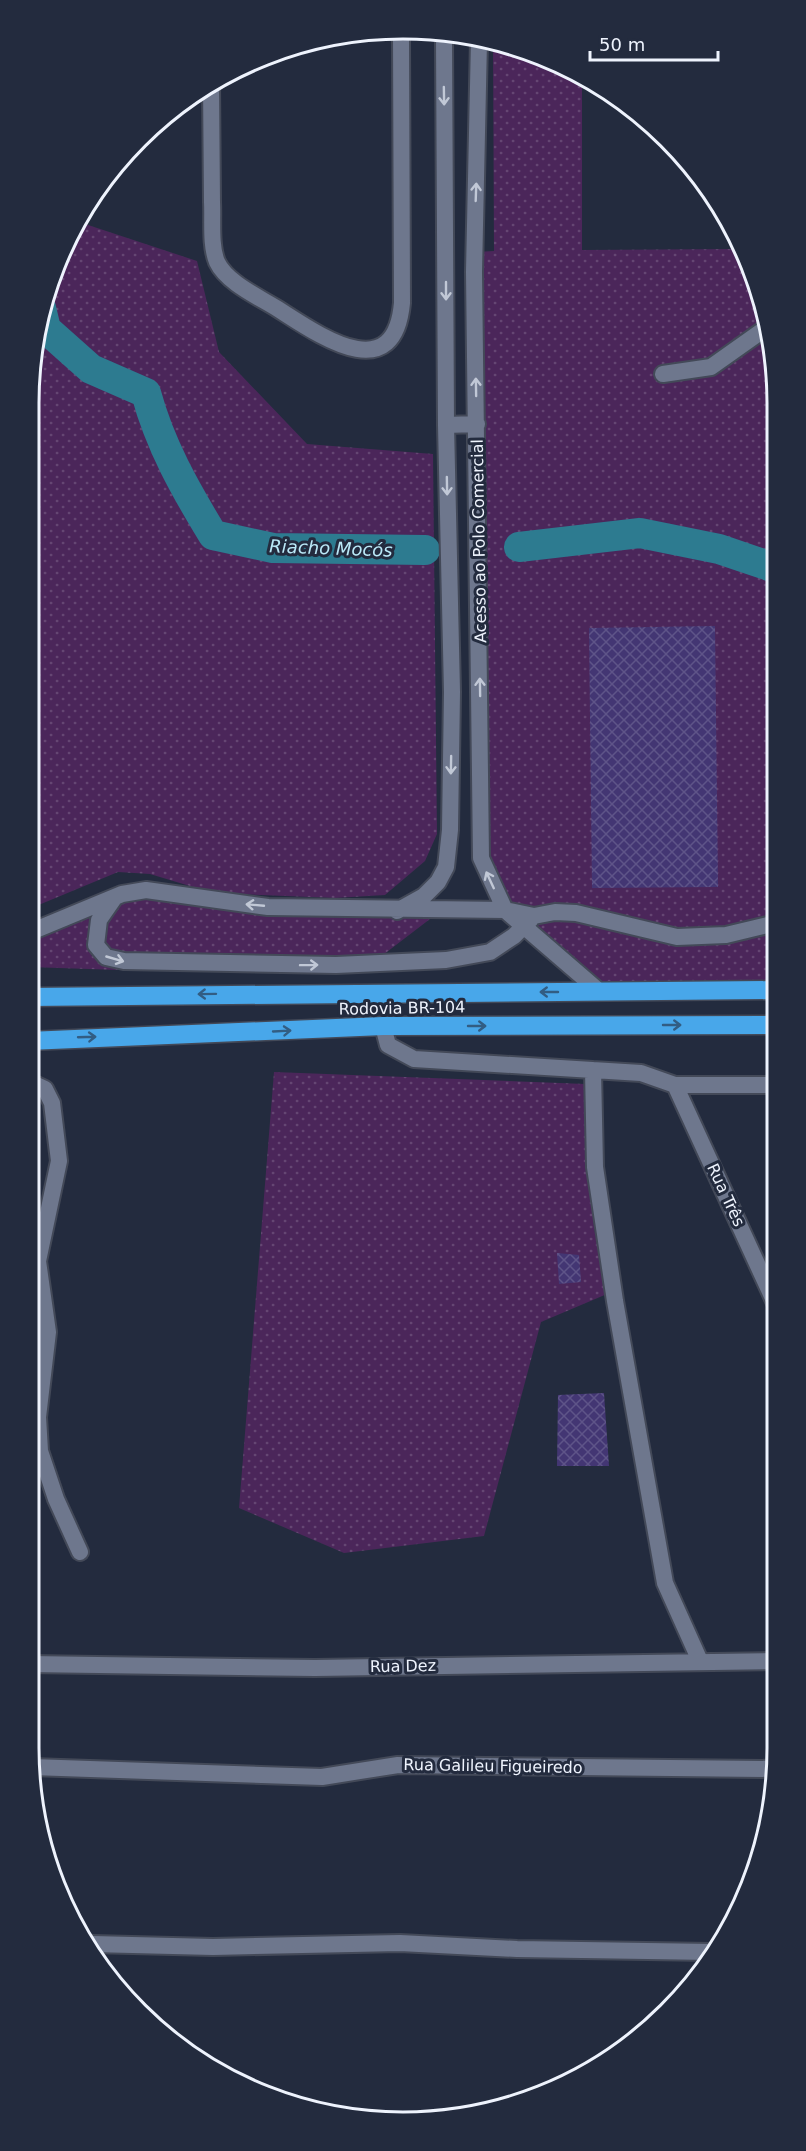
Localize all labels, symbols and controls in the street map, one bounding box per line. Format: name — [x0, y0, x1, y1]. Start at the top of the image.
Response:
scale bar — [590, 24, 718, 62]
text: 50 m — [599, 34, 645, 55]
one-way arrow — [439, 86, 450, 106]
one-way arrow — [470, 183, 482, 203]
one-way arrow — [440, 281, 452, 301]
one-way arrow — [471, 378, 482, 398]
street label: Acesso ao Polo Comercial — [468, 439, 490, 643]
one-way arrow — [442, 476, 453, 496]
water label: Riacho Mocós — [269, 535, 393, 561]
one-way arrow — [474, 678, 486, 698]
one-way arrow — [445, 755, 457, 775]
one-way arrow — [484, 872, 496, 890]
one-way arrow — [245, 900, 265, 911]
one-way arrow — [105, 953, 124, 965]
one-way arrow — [299, 959, 319, 970]
one-way arrow — [540, 986, 560, 998]
one-way arrow — [198, 988, 218, 1000]
street label: Rodovia BR-104 — [338, 997, 466, 1019]
one-way arrow — [661, 1019, 681, 1031]
one-way arrow — [466, 1020, 486, 1032]
one-way arrow — [271, 1025, 291, 1036]
one-way arrow — [76, 1032, 96, 1043]
street label: Rua Três — [703, 1161, 749, 1229]
street label: Rua Dez — [370, 1656, 436, 1676]
street label: Rua Galileu Figueiredo — [403, 1755, 583, 1777]

